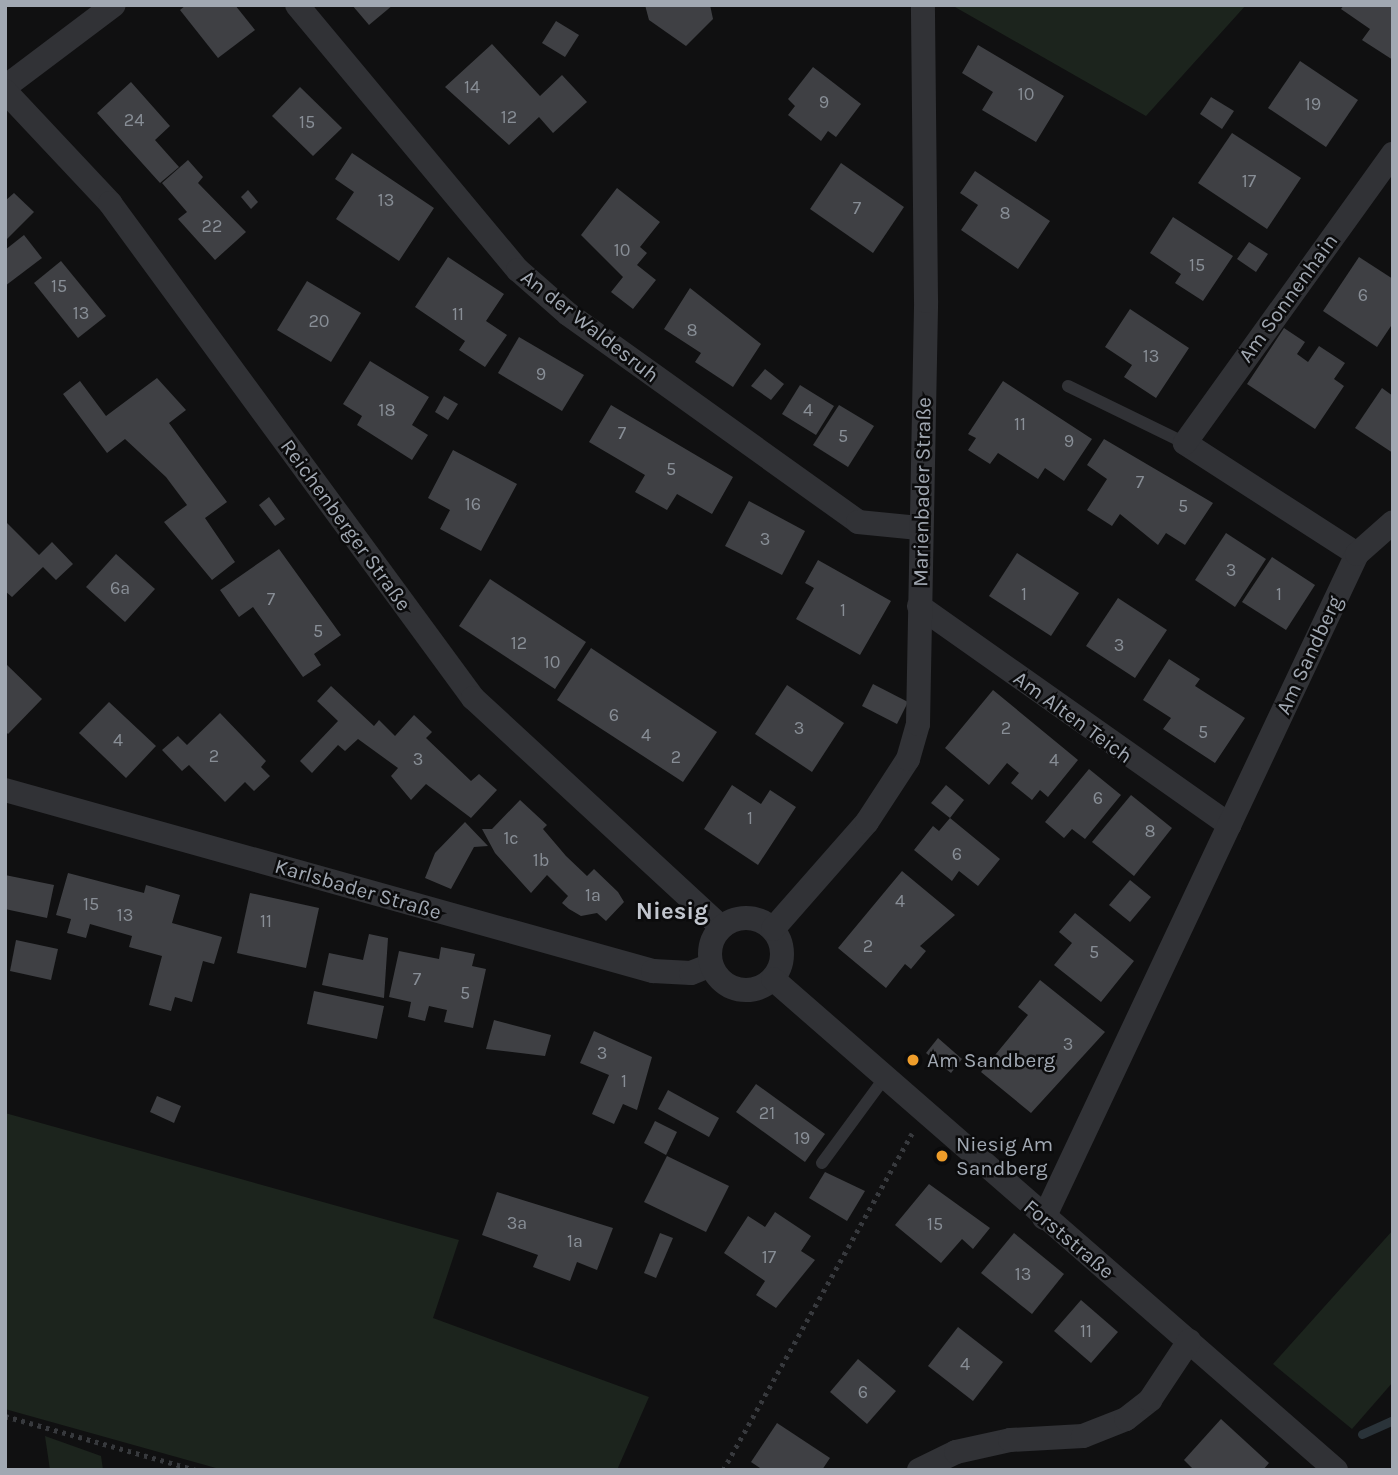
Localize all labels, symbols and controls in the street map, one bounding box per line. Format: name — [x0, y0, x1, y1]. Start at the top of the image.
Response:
house number: 14 — [464, 76, 480, 98]
house number: 10 — [1018, 83, 1034, 105]
house number: 9 — [819, 91, 829, 113]
house number: 19 — [1305, 93, 1321, 115]
house number: 12 — [501, 106, 517, 128]
house number: 24 — [124, 109, 144, 131]
house number: 15 — [299, 111, 315, 133]
house number: 17 — [1242, 170, 1256, 192]
house number: 13 — [378, 189, 394, 211]
house number: 7 — [853, 197, 861, 219]
house number: 8 — [999, 202, 1011, 224]
house number: 22 — [202, 215, 222, 237]
street label: Am Sonnenhain — [1233, 229, 1343, 367]
house number: 10 — [614, 239, 630, 261]
house number: 15 — [1189, 254, 1205, 276]
street label: An der Waldesruh — [516, 264, 664, 388]
house number: 15 — [51, 275, 67, 297]
house number: 6 — [1358, 284, 1368, 306]
house number: 13 — [73, 302, 89, 324]
house number: 11 — [452, 303, 464, 325]
house number: 20 — [308, 310, 330, 332]
house number: 8 — [686, 319, 698, 341]
house number: 13 — [1143, 345, 1159, 367]
house number: 9 — [536, 363, 546, 385]
street label: Marienbader Straße — [908, 397, 936, 587]
house number: 18 — [378, 399, 396, 421]
house number: 4 — [803, 399, 813, 421]
house number: 11 — [1014, 413, 1026, 435]
house number: 7 — [618, 422, 626, 444]
house number: 5 — [838, 425, 848, 447]
house number: 9 — [1064, 430, 1074, 452]
street label: Reichenberger Straße — [275, 434, 417, 616]
house number: 5 — [666, 458, 676, 480]
house number: 7 — [1136, 471, 1144, 493]
house number: 16 — [465, 493, 481, 515]
house number: 5 — [1178, 495, 1188, 517]
house number: 3 — [760, 528, 770, 550]
house number: 3 — [1226, 559, 1236, 581]
house number: 6a — [110, 577, 130, 599]
house number: 1 — [1021, 583, 1027, 605]
house number: 1 — [1276, 583, 1282, 605]
house number: 7 — [267, 588, 275, 610]
street label: Am Sandberg — [1270, 591, 1348, 719]
house number: 1 — [840, 599, 846, 621]
house number: 5 — [313, 620, 323, 642]
house number: 12 — [511, 632, 527, 654]
house number: 3 — [1114, 634, 1124, 656]
house number: 10 — [544, 651, 560, 673]
street label: Am Alten Teich — [1009, 666, 1137, 768]
house number: 6 — [609, 704, 619, 726]
house number: 3 — [794, 717, 804, 739]
house number: 2 — [1001, 717, 1011, 739]
house number: 5 — [1198, 721, 1208, 743]
house number: 4 — [641, 724, 651, 746]
house number: 4 — [113, 729, 123, 751]
house number: 2 — [209, 745, 219, 767]
house number: 2 — [671, 746, 681, 768]
house number: 3 — [413, 748, 423, 770]
house number: 4 — [1049, 749, 1059, 771]
house number: 6 — [1093, 787, 1103, 809]
house number: 1 — [747, 807, 753, 829]
house number: 8 — [1144, 820, 1156, 842]
house number: 1c — [503, 827, 519, 849]
house number: 6 — [952, 843, 962, 865]
house number: 1b — [533, 849, 549, 871]
street label: Karlsbader Straße — [272, 853, 444, 925]
house number: 1a — [585, 884, 601, 906]
house number: 4 — [895, 890, 905, 912]
house number: 15 — [83, 893, 99, 915]
district label: Niesig — [636, 898, 708, 926]
house number: 13 — [117, 904, 133, 926]
house number: 11 — [260, 910, 272, 932]
house number: 2 — [863, 935, 873, 957]
house number: 5 — [1089, 941, 1099, 963]
house number: 7 — [413, 968, 421, 990]
house number: 5 — [460, 982, 470, 1004]
house number: 3 — [1063, 1033, 1073, 1055]
house number: 3 — [597, 1042, 607, 1064]
place label: Am Sandberg — [927, 1047, 1055, 1073]
marker: Am Sandberg — [905, 1052, 921, 1068]
house number: 1 — [621, 1070, 627, 1092]
house number: 21 — [759, 1102, 775, 1124]
house number: 19 — [794, 1127, 810, 1149]
place label: Niesig Am Sandberg — [956, 1131, 1053, 1181]
marker: Niesig Am Sandberg — [934, 1148, 950, 1164]
street label: Forststraße — [1019, 1194, 1119, 1284]
house number: 3a — [507, 1212, 527, 1234]
house number: 15 — [927, 1213, 943, 1235]
house number: 1a — [567, 1230, 583, 1252]
house number: 17 — [762, 1246, 776, 1268]
house number: 13 — [1015, 1263, 1031, 1285]
house number: 11 — [1080, 1320, 1092, 1342]
house number: 4 — [960, 1353, 970, 1375]
house number: 6 — [858, 1381, 868, 1403]

